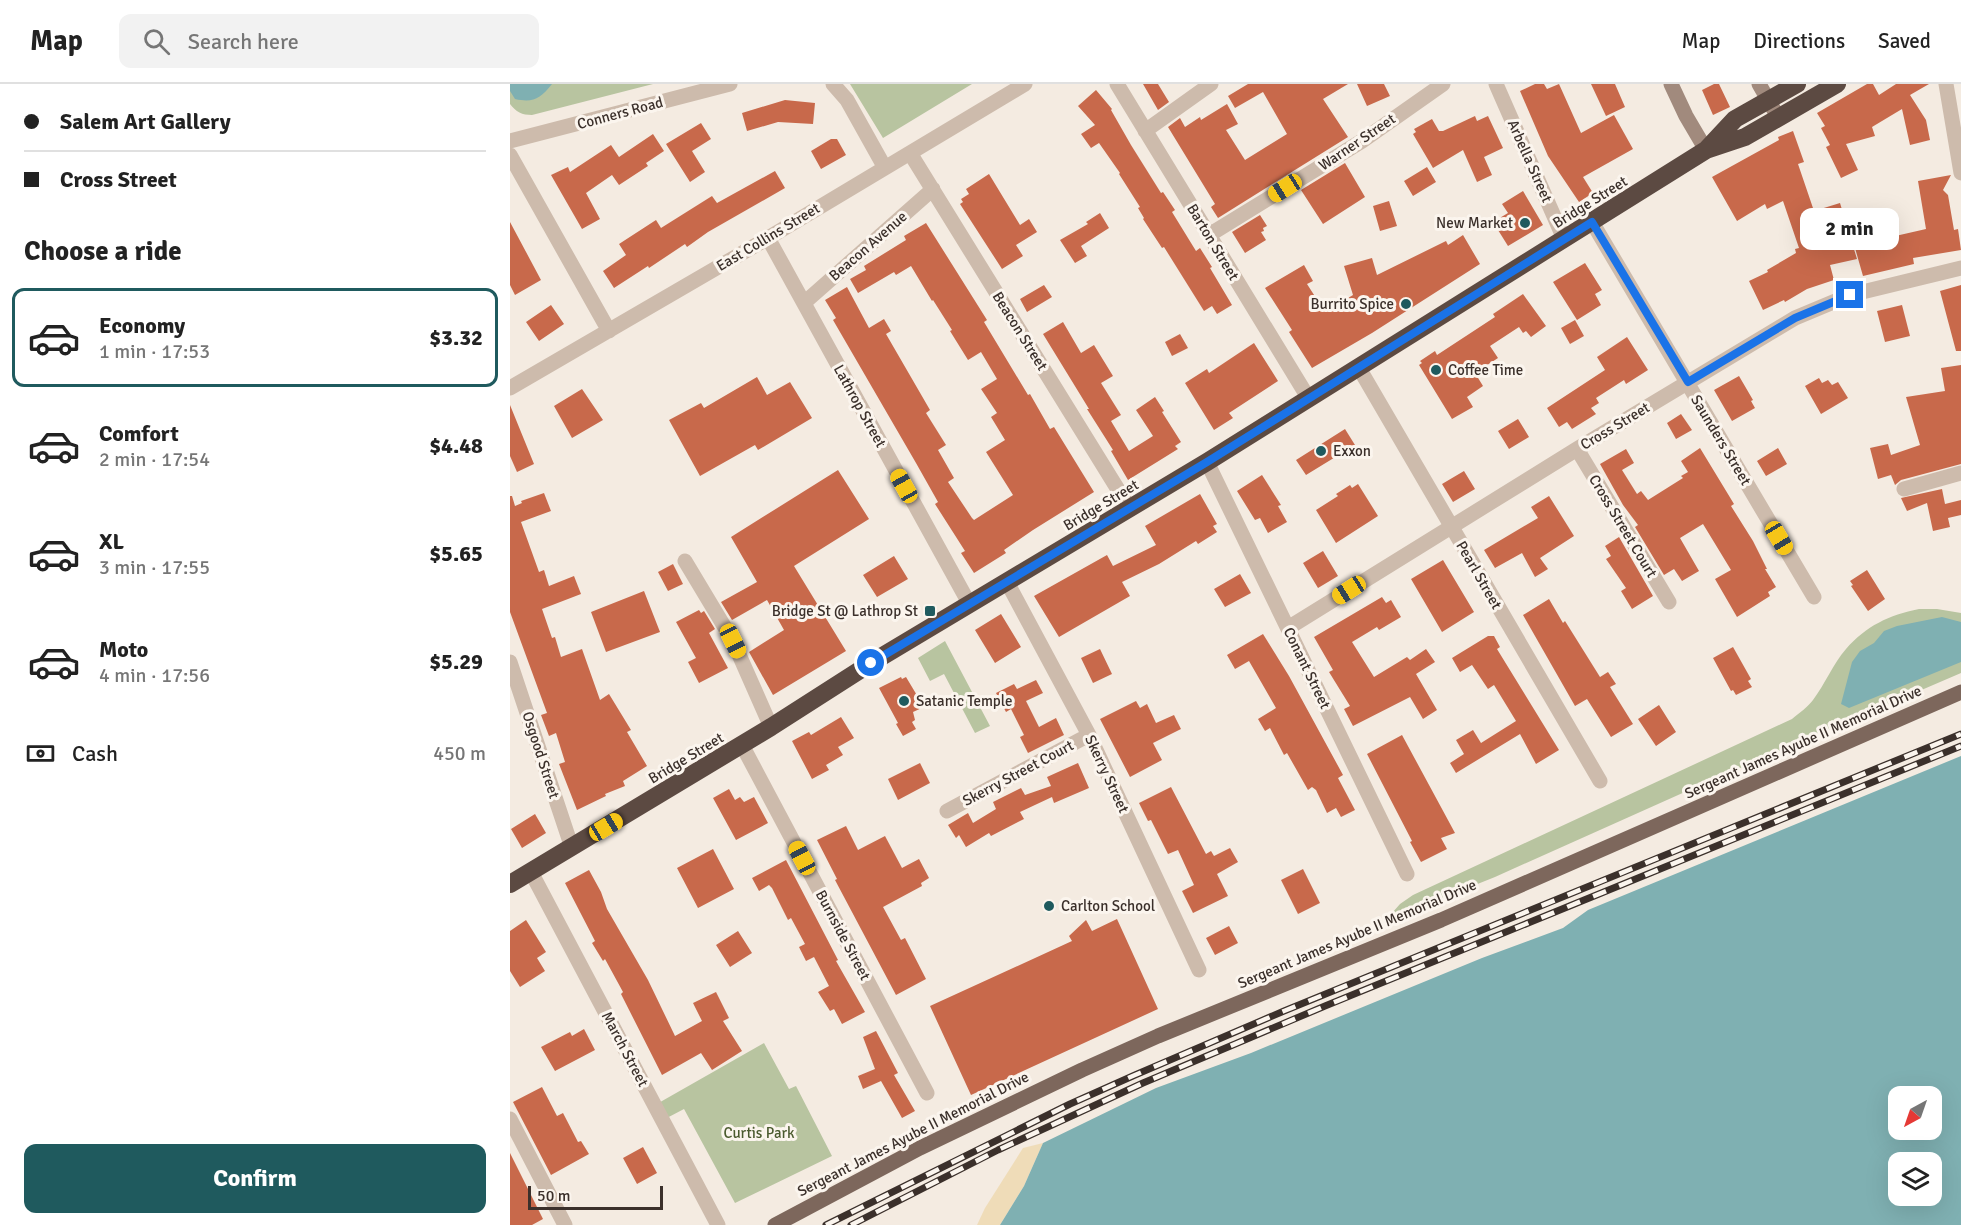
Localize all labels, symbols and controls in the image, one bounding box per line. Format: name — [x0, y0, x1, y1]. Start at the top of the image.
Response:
search box — [119, 14, 539, 68]
text: Map — [30, 24, 83, 58]
icon: search — [140, 25, 173, 58]
text: Search here — [188, 28, 299, 55]
text: Map — [1682, 28, 1720, 54]
text: Directions — [1753, 28, 1845, 54]
text: Saved — [1878, 28, 1931, 54]
street label: Conners Road — [575, 93, 665, 133]
text: Salem Art Gallery — [60, 108, 231, 135]
street label: Warner Street — [1315, 110, 1399, 174]
street label: Arbella Street — [1504, 117, 1556, 205]
text: Cross Street — [60, 166, 177, 193]
car — [1265, 171, 1305, 205]
street label: Bridge Street — [1549, 172, 1631, 232]
street label: East Collins Street — [713, 199, 823, 275]
street label: Barton Street — [1183, 201, 1243, 283]
street label: Beacon Avenue — [825, 207, 911, 285]
callout: 2 min — [1800, 208, 1900, 250]
place label: New Market — [1436, 214, 1513, 232]
marker: New Market — [1518, 216, 1532, 230]
text: 2 min — [1825, 216, 1874, 241]
text: Choose a ride — [24, 235, 182, 268]
route end — [1836, 281, 1863, 308]
street label: Beacon Street — [989, 288, 1051, 374]
place label: Burrito Spice — [1310, 295, 1394, 313]
marker: Burrito Spice — [1399, 297, 1413, 311]
icon: car — [27, 311, 81, 365]
text: Economy — [99, 312, 185, 339]
text: $3.32 — [429, 324, 483, 351]
text: 1 min · 17:53 — [99, 339, 210, 364]
street label: Lathrop Street — [830, 361, 890, 451]
place label: Coffee Time — [1448, 361, 1523, 379]
marker: Coffee Time — [1429, 363, 1443, 377]
street label: Saunders Street — [1687, 392, 1755, 488]
street label: Cross Street — [1577, 398, 1653, 454]
icon: car — [27, 419, 81, 473]
text: Comfort — [99, 420, 179, 447]
text: $4.48 — [429, 432, 483, 459]
place label: Exxon — [1333, 442, 1371, 460]
marker: Exxon — [1314, 444, 1328, 458]
text: 2 min · 17:54 — [99, 447, 210, 472]
car — [887, 466, 921, 506]
street label: Cross Street Court — [1585, 471, 1661, 581]
street label: Bridge Street — [1060, 476, 1142, 534]
car — [1762, 518, 1796, 558]
icon: car — [27, 527, 81, 581]
text: XL — [99, 528, 124, 555]
street label: Pearl Street — [1452, 538, 1506, 612]
text: $5.65 — [429, 540, 483, 567]
text: 3 min · 17:55 — [99, 555, 210, 580]
car — [1329, 573, 1369, 607]
place label: Bridge St @ Lathrop St — [772, 602, 918, 620]
marker: Bridge St @ Lathrop St — [923, 604, 937, 618]
car — [717, 621, 749, 661]
street label: Conant Street — [1280, 624, 1334, 712]
icon: car — [27, 635, 81, 689]
text: Moto — [99, 636, 148, 663]
text: $5.29 — [429, 648, 483, 675]
route start — [857, 649, 884, 676]
text: 4 min · 17:56 — [99, 663, 210, 688]
street label: Sergeant James Ayube II Memorial Drive — [1682, 681, 1924, 803]
place label: Satanic Temple — [916, 692, 1013, 710]
marker: Satanic Temple — [897, 694, 911, 708]
street label: Osgood Street — [518, 709, 564, 801]
street label: Bridge Street — [645, 729, 727, 787]
street label: Skerry Street — [1081, 732, 1133, 816]
street label: Skerry Street Court — [959, 736, 1077, 810]
icon: cash — [24, 737, 57, 770]
text: Cash — [72, 740, 118, 767]
text: 450 m — [433, 741, 486, 766]
car — [586, 810, 626, 844]
car — [786, 838, 818, 878]
street label: Sergeant James Ayube II Memorial Drive — [1235, 875, 1479, 993]
street label: Burnside Street — [812, 887, 874, 983]
place label: Carlton School — [1061, 897, 1155, 915]
marker: Carlton School — [1042, 899, 1056, 913]
street label: March Street — [598, 1008, 652, 1090]
street label: Sergeant James Ayube II Memorial Drive — [794, 1068, 1032, 1200]
north arrow — [1888, 1086, 1942, 1140]
map controls — [1888, 1086, 1942, 1206]
park label: Curtis Park — [723, 1124, 795, 1142]
button: Confirm — [24, 1144, 486, 1213]
button: layers — [1888, 1152, 1942, 1206]
scale bar — [528, 1183, 663, 1210]
text: 50 m — [537, 1186, 571, 1206]

